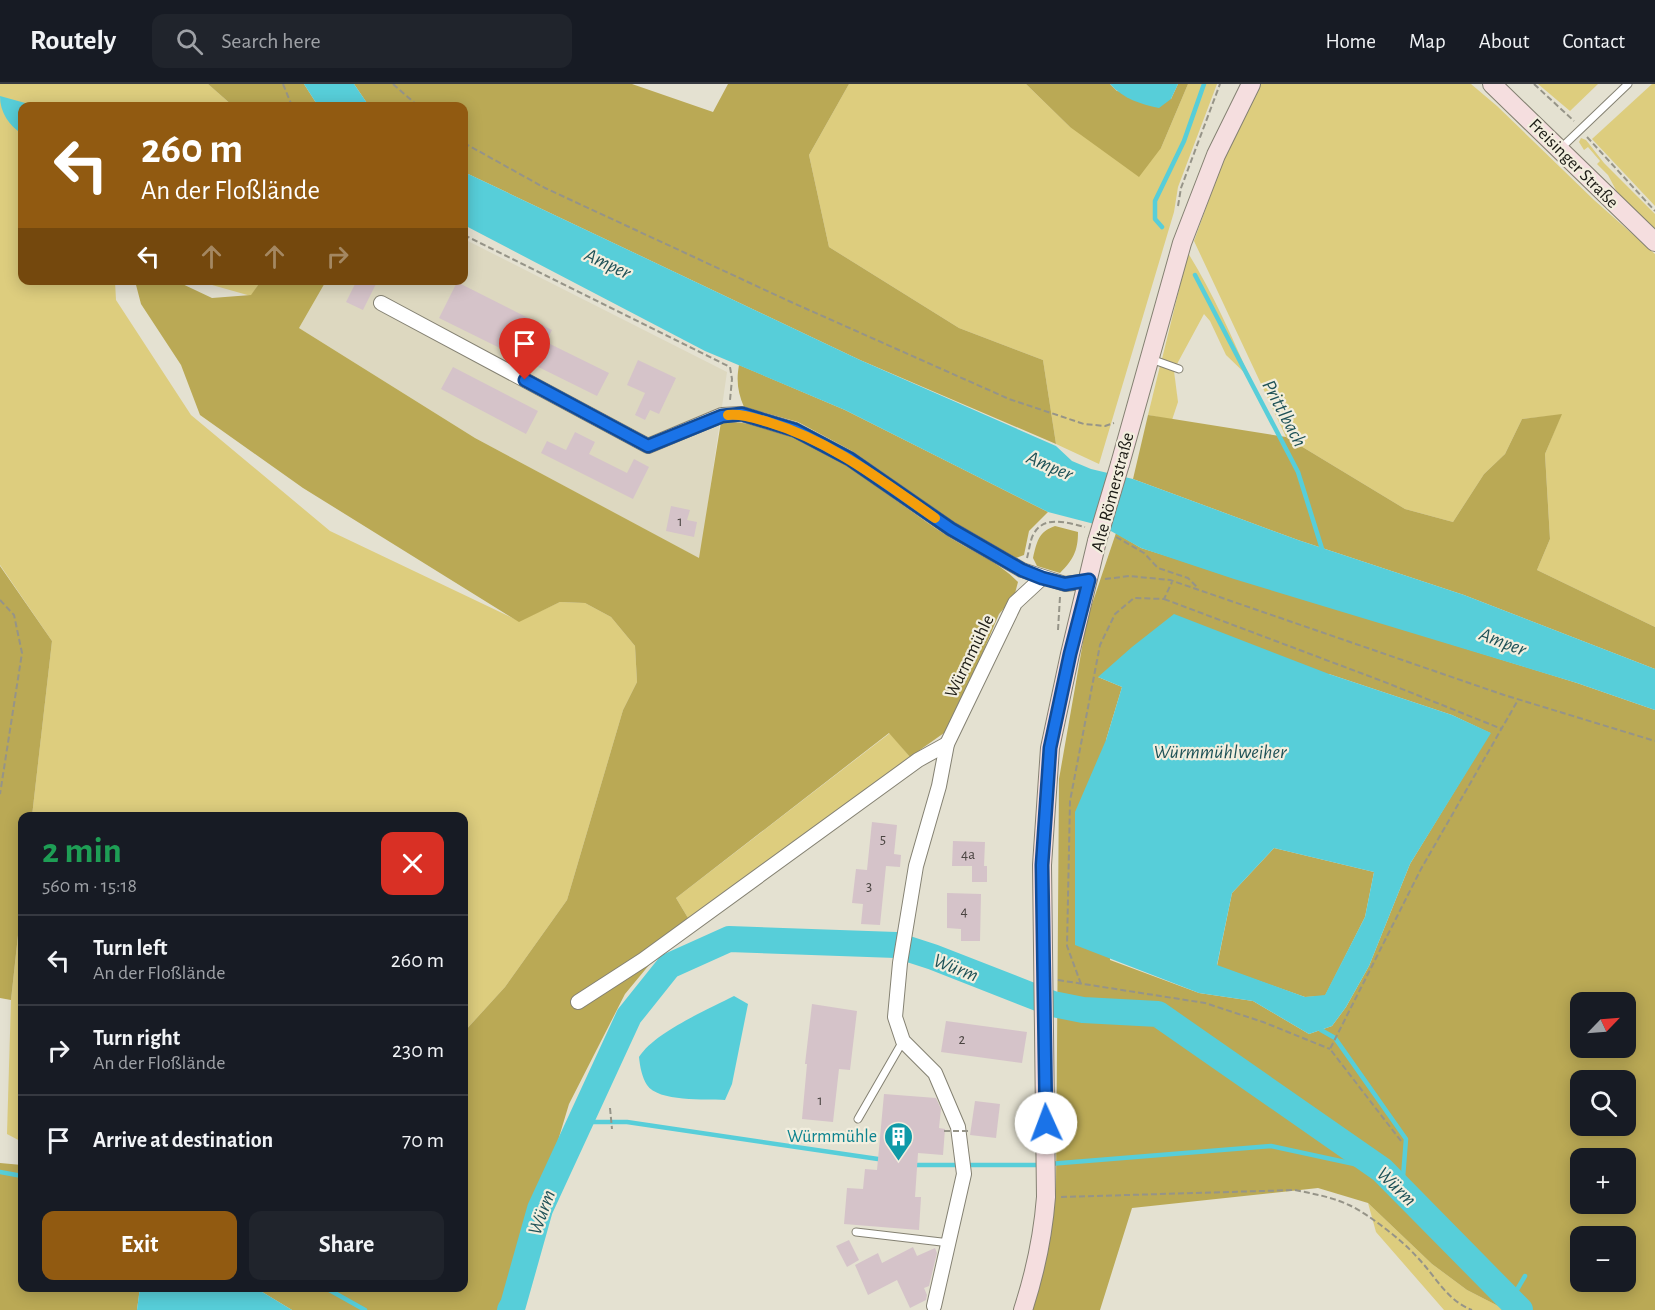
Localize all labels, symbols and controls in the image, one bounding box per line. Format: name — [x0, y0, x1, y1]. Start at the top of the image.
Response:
search box — [152, 14, 572, 68]
icon: search — [173, 25, 206, 58]
text: Routely — [30, 27, 116, 55]
text: Search here — [221, 30, 321, 52]
text: Home — [1325, 31, 1376, 52]
text: Map — [1409, 31, 1446, 52]
text: About — [1479, 31, 1529, 52]
text: Contact — [1562, 31, 1625, 52]
street label: Freisinger Straße — [1525, 116, 1621, 212]
icon: left — [42, 126, 120, 204]
text: 260 m — [141, 128, 243, 170]
text: An der Floßlände — [141, 177, 320, 204]
icon: left — [132, 240, 165, 273]
icon: ahead — [195, 240, 228, 273]
icon: ahead — [258, 240, 291, 273]
icon: right — [321, 240, 354, 273]
water label: Amper — [581, 244, 634, 283]
pin — [499, 318, 550, 380]
icon: arrive — [508, 327, 541, 360]
water label: Prittlbach — [1258, 377, 1310, 450]
street label: Alte Römerstraße — [1088, 431, 1138, 554]
water label: Amper — [1023, 447, 1076, 485]
house number: 1 — [677, 514, 683, 529]
street label: Würmmühle — [942, 612, 998, 701]
water label: Amper — [1476, 624, 1529, 660]
water label: Würmmühlweiher — [1153, 742, 1287, 762]
button: close — [381, 832, 444, 895]
house number: 5 — [880, 832, 886, 847]
text: 2 min — [42, 833, 122, 869]
house number: 4a — [961, 847, 975, 862]
text: 560 m · 15:18 — [42, 876, 137, 896]
house number: 3 — [866, 879, 872, 894]
house number: 4 — [960, 904, 968, 919]
text: Turn left — [93, 937, 167, 959]
icon: left — [42, 944, 75, 977]
text: 260 m — [391, 949, 444, 971]
water label: Würm — [930, 950, 981, 986]
text: An der Floßlände — [93, 963, 226, 983]
north arrow — [1570, 992, 1636, 1058]
map controls — [1570, 992, 1636, 1292]
text: Turn right — [93, 1027, 180, 1049]
house number: 2 — [959, 1032, 966, 1047]
icon: right — [42, 1034, 75, 1067]
text: 230 m — [392, 1039, 444, 1061]
text: An der Floßlände — [93, 1053, 226, 1073]
button: search — [1570, 1070, 1636, 1136]
position arrow — [1014, 1091, 1078, 1155]
house number: 1 — [817, 1093, 823, 1108]
building icon: Würmmühle — [882, 1120, 914, 1162]
icon: arrive — [42, 1124, 75, 1157]
place label: Würmmühle — [787, 1128, 877, 1146]
text: Arrive at destination — [93, 1129, 273, 1151]
text: 70 m — [402, 1129, 444, 1151]
button: + — [1570, 1148, 1636, 1214]
water label: Würm — [1373, 1163, 1420, 1210]
water label: Würm — [525, 1187, 559, 1238]
button: Exit — [42, 1211, 237, 1280]
button: Share — [249, 1211, 444, 1280]
button: − — [1570, 1226, 1636, 1292]

